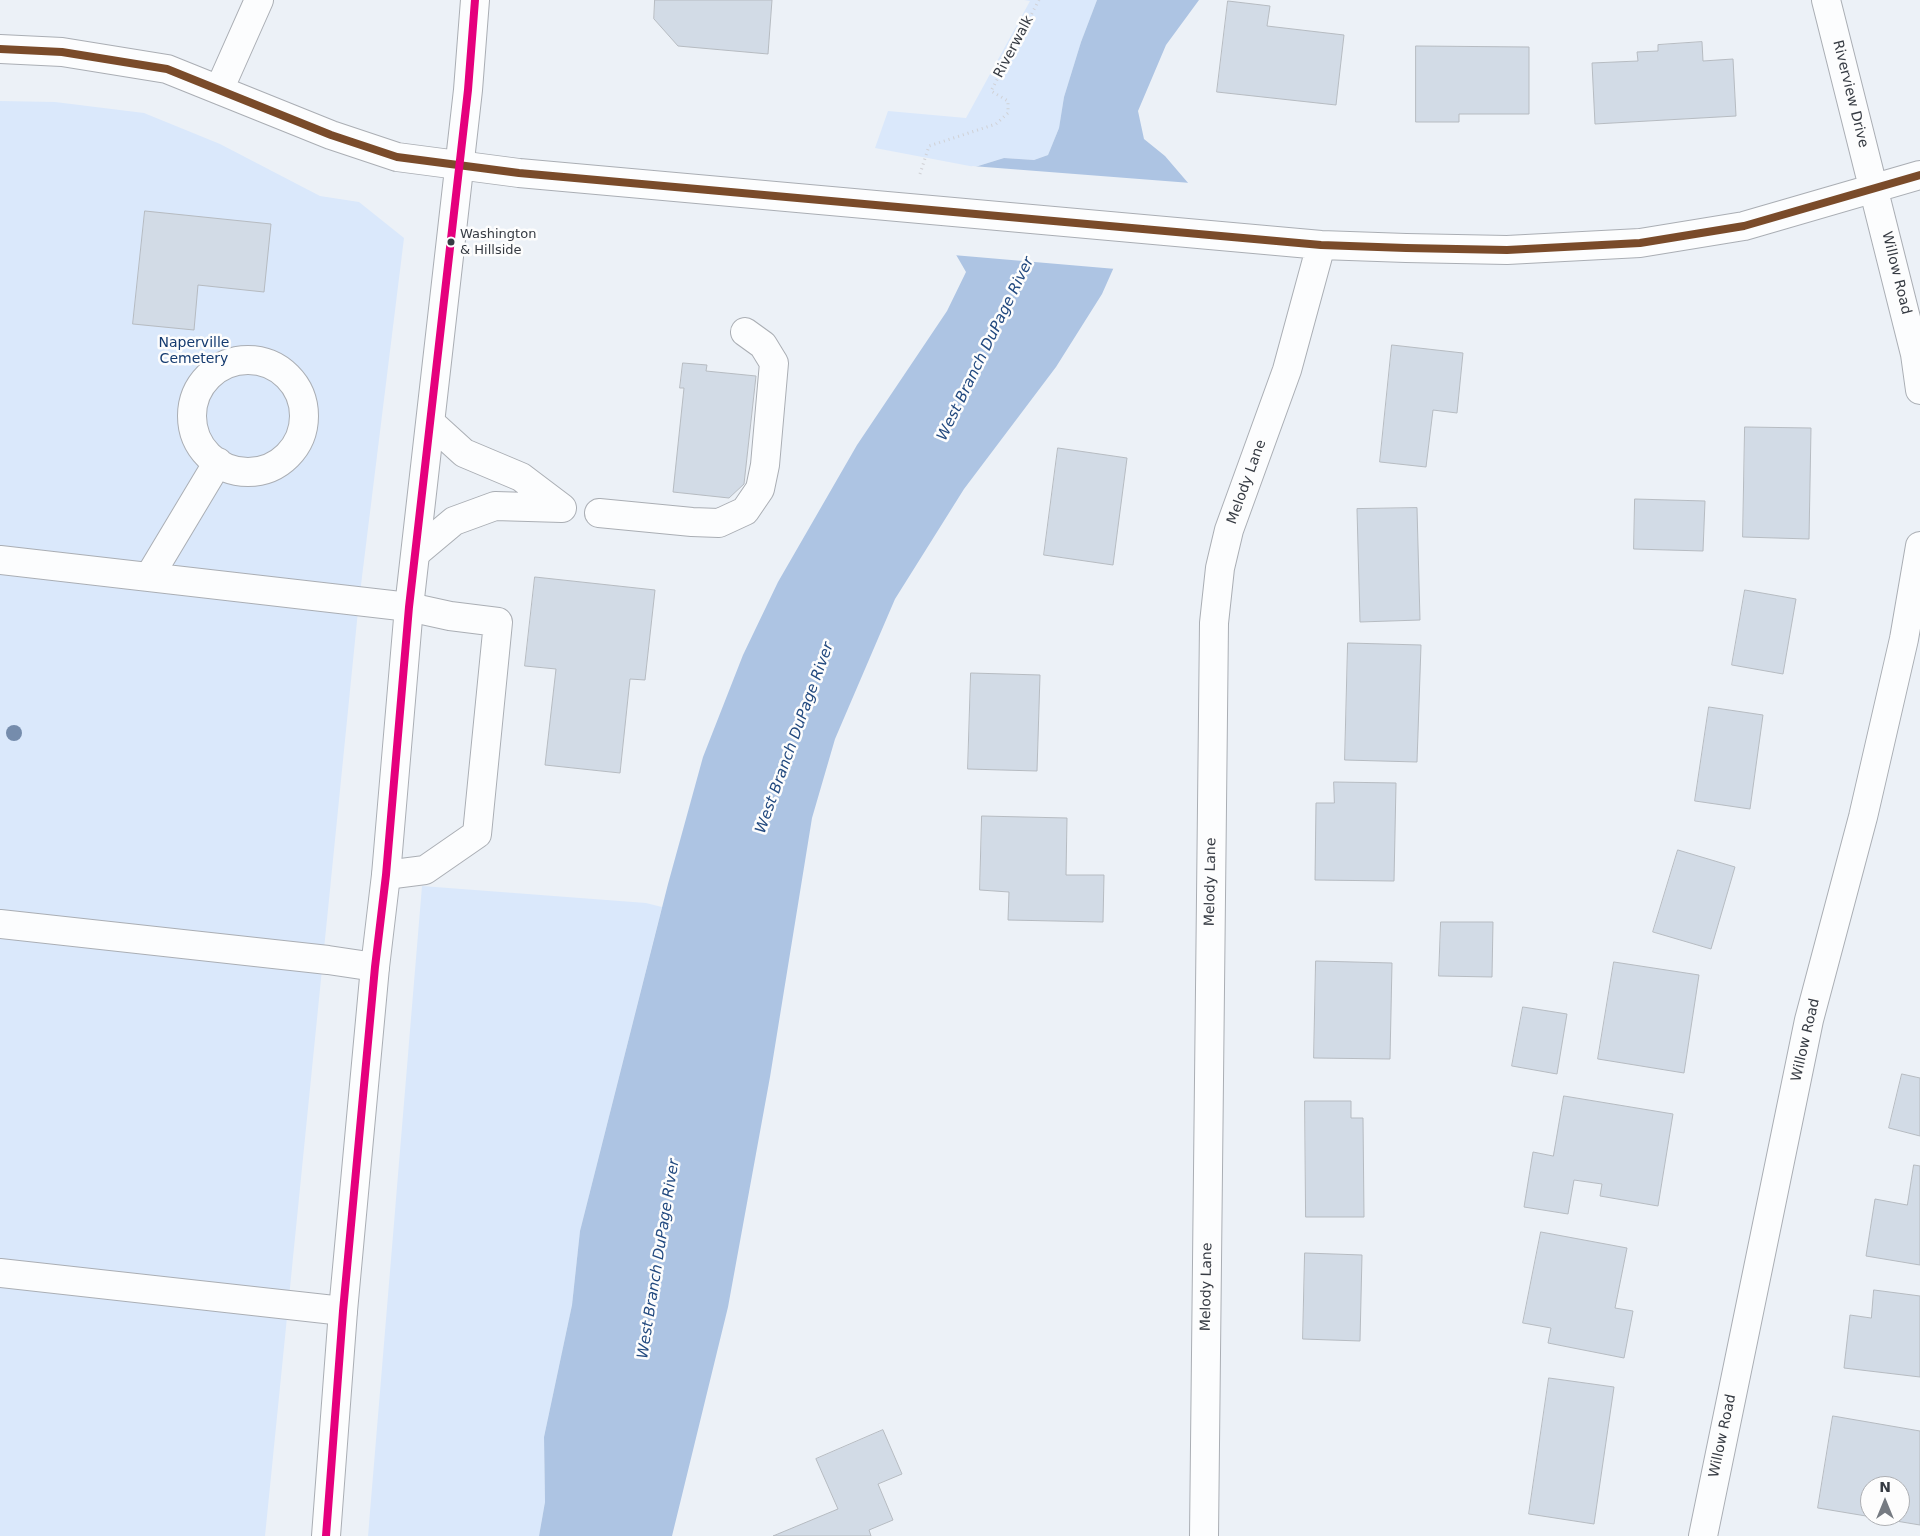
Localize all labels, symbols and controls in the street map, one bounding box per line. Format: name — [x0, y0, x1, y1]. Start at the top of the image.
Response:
street label: Riverwalk — [991, 13, 1037, 81]
street label: Riverview Drive — [1829, 38, 1871, 150]
place label: Washington & Hillside — [460, 227, 536, 258]
street label: Willow Road — [1878, 230, 1914, 316]
marker: Washington & Hillside — [446, 237, 456, 247]
water label: West Branch DuPage River — [934, 254, 1038, 444]
park label: Naperville Cemetery — [159, 335, 229, 368]
street label: Melody Lane — [1224, 437, 1270, 527]
water label: West Branch DuPage River — [752, 640, 838, 836]
street label: Melody Lane — [1202, 838, 1220, 926]
street label: Willow Road — [1788, 997, 1824, 1083]
water label: West Branch DuPage River — [634, 1158, 684, 1360]
street label: Melody Lane — [1198, 1243, 1216, 1331]
street label: Willow Road — [1706, 1393, 1740, 1479]
north arrow — [1860, 1476, 1910, 1526]
text: N — [1879, 1479, 1891, 1495]

